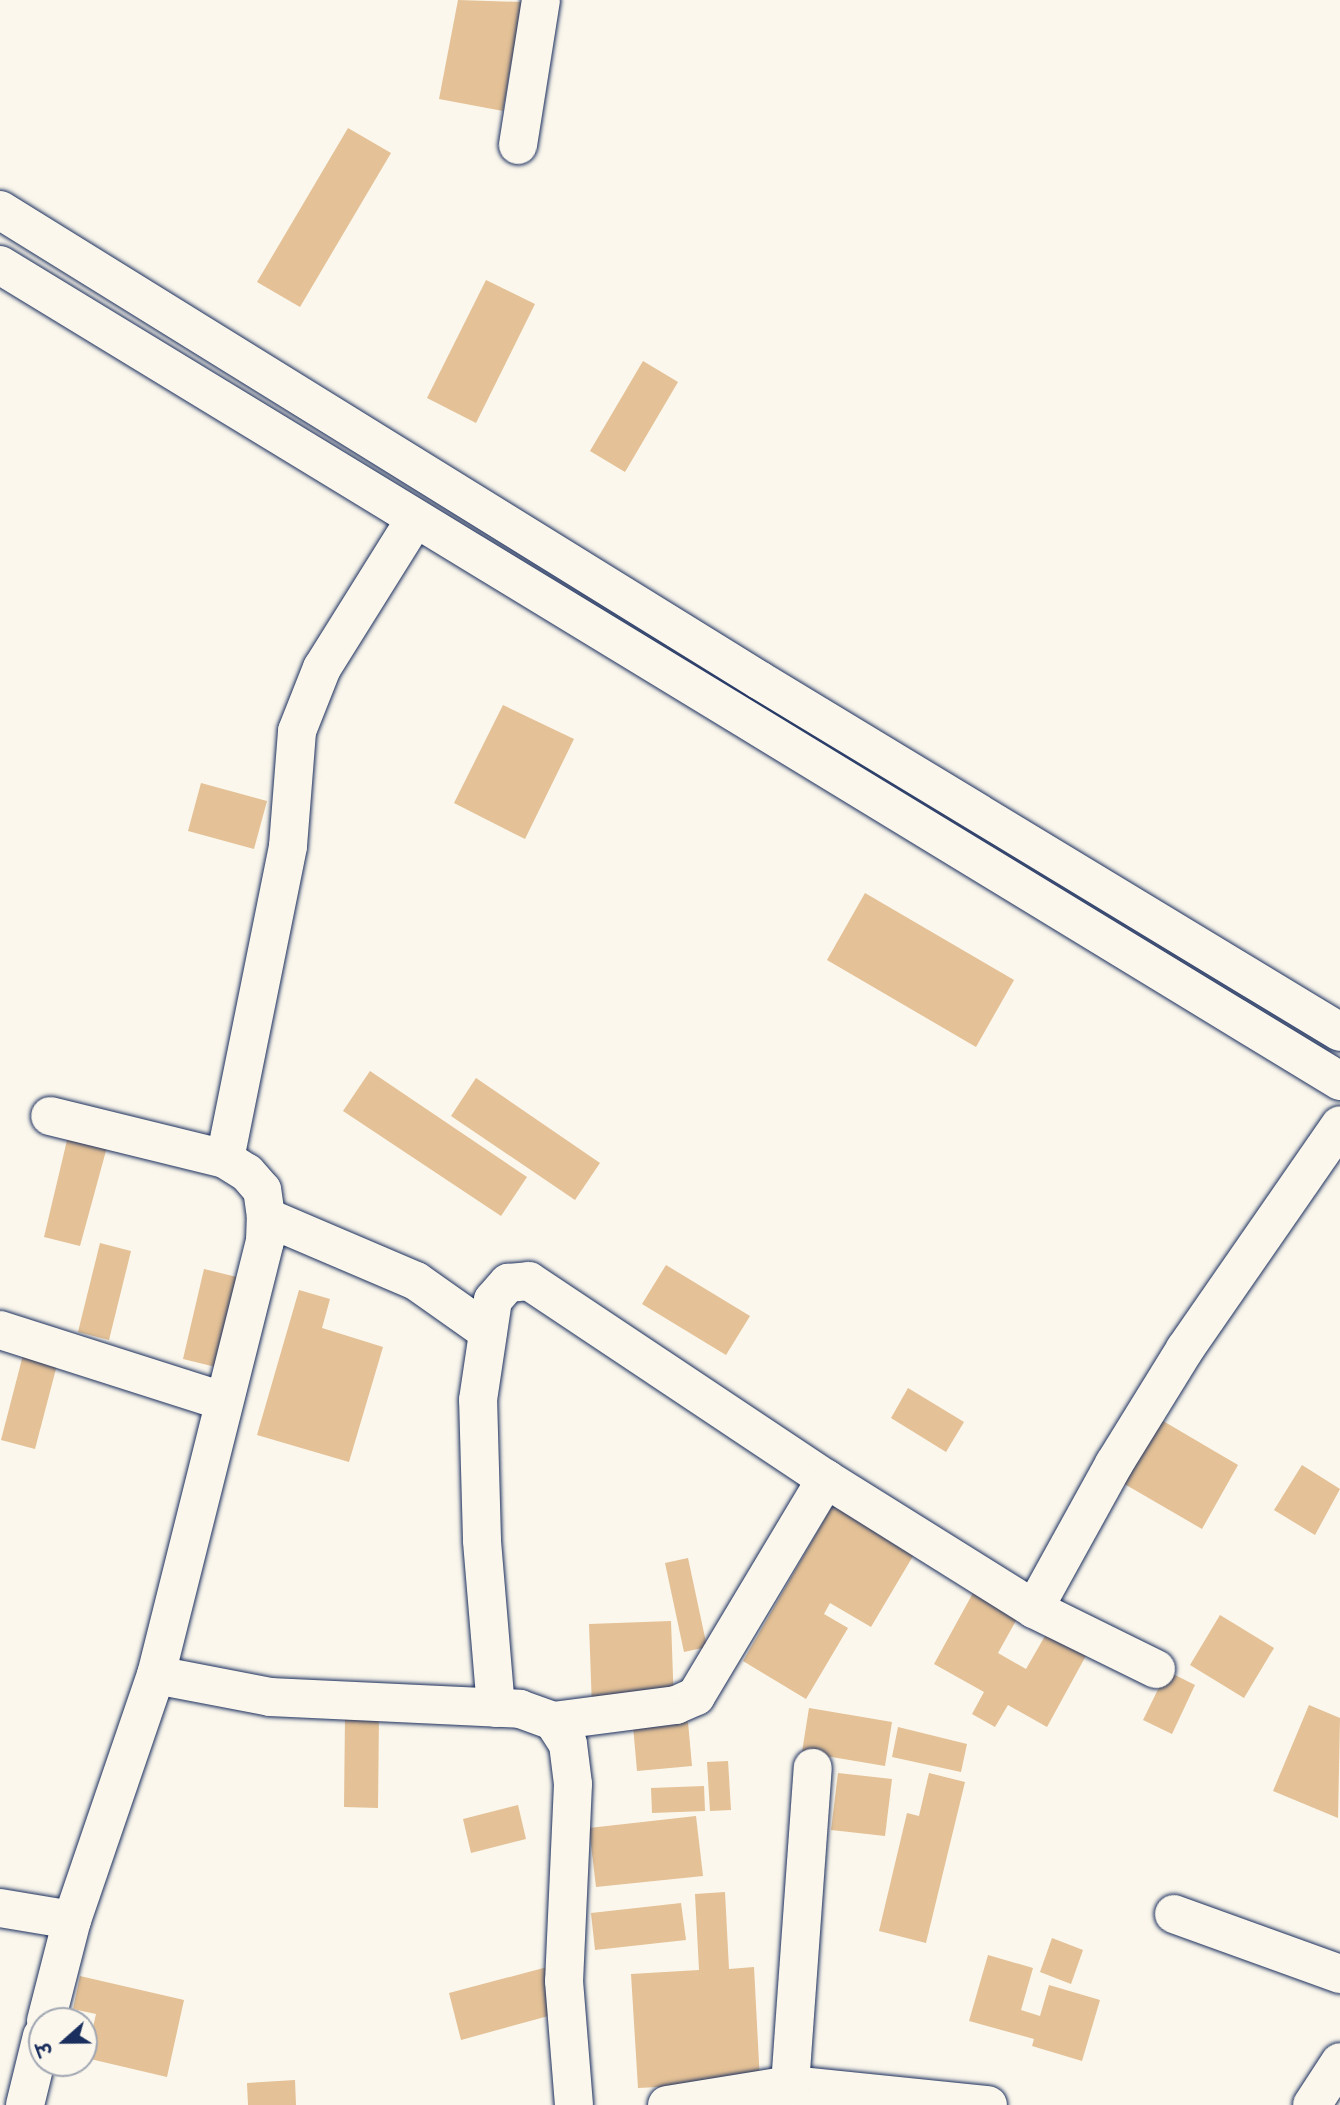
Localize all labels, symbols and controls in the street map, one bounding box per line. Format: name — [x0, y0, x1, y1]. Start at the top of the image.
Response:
north arrow — [28, 2007, 98, 2077]
text: उ — [32, 2039, 58, 2059]

